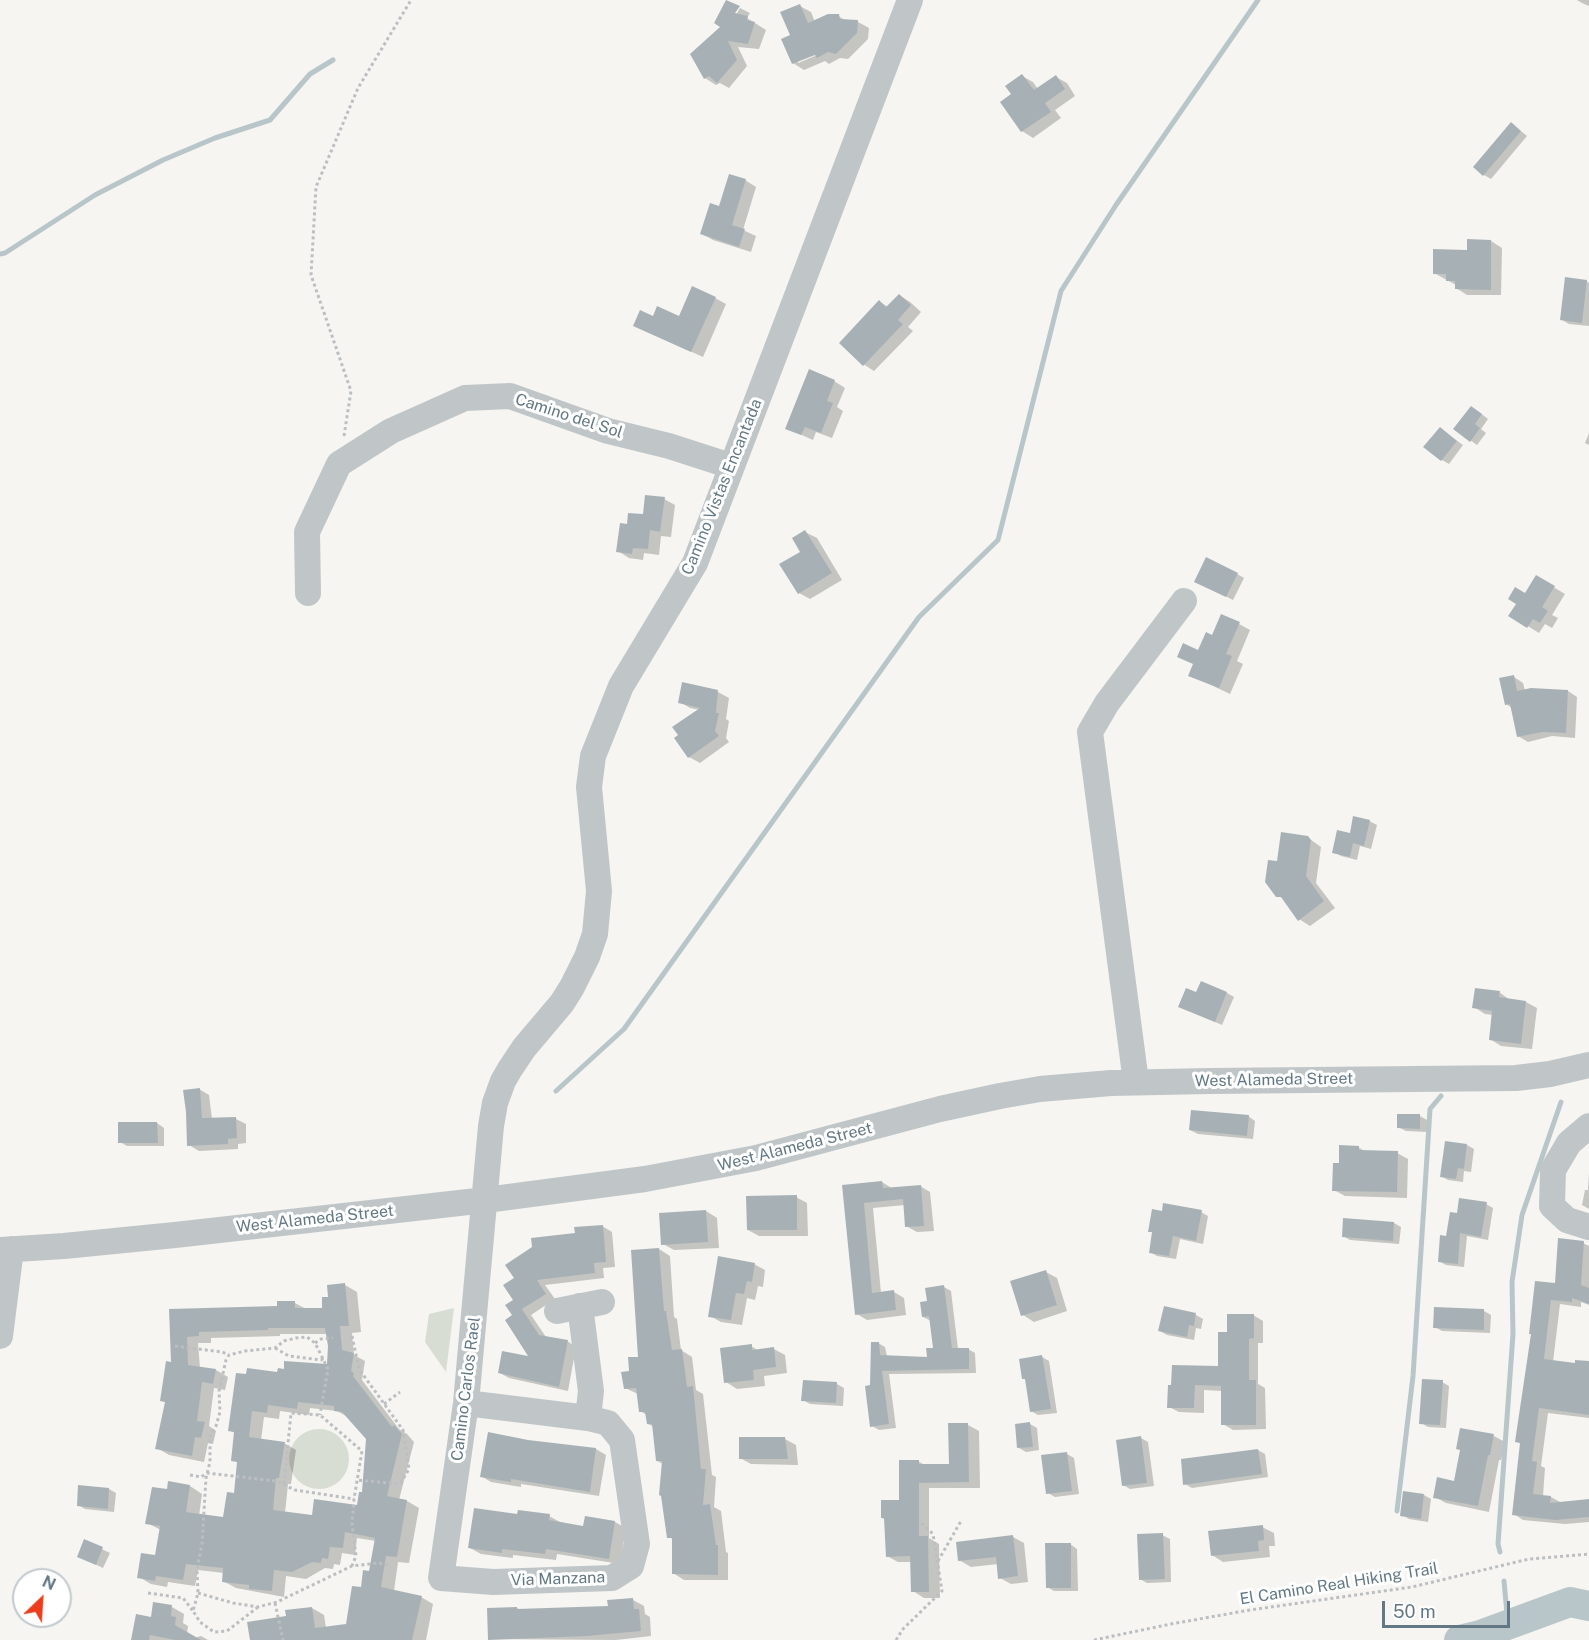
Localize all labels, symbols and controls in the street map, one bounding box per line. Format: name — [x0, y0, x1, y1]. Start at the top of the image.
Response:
street label: Camino del Sol — [513, 390, 625, 442]
street label: Camino Vistas Encantada — [678, 396, 766, 578]
street label: West Alameda Street — [1195, 1069, 1353, 1091]
street label: West Alameda Street — [716, 1119, 874, 1175]
street label: West Alameda Street — [235, 1201, 395, 1237]
street label: Camino Carlos Rael — [448, 1316, 484, 1462]
street label: El Camino Real Hiking Trail — [1238, 1559, 1440, 1609]
north arrow — [12, 1568, 72, 1628]
street label: Via Manzana — [511, 1568, 605, 1590]
text: N — [39, 1572, 59, 1594]
scale bar — [1385, 1589, 1512, 1627]
text: 50 m — [1393, 1601, 1436, 1622]

